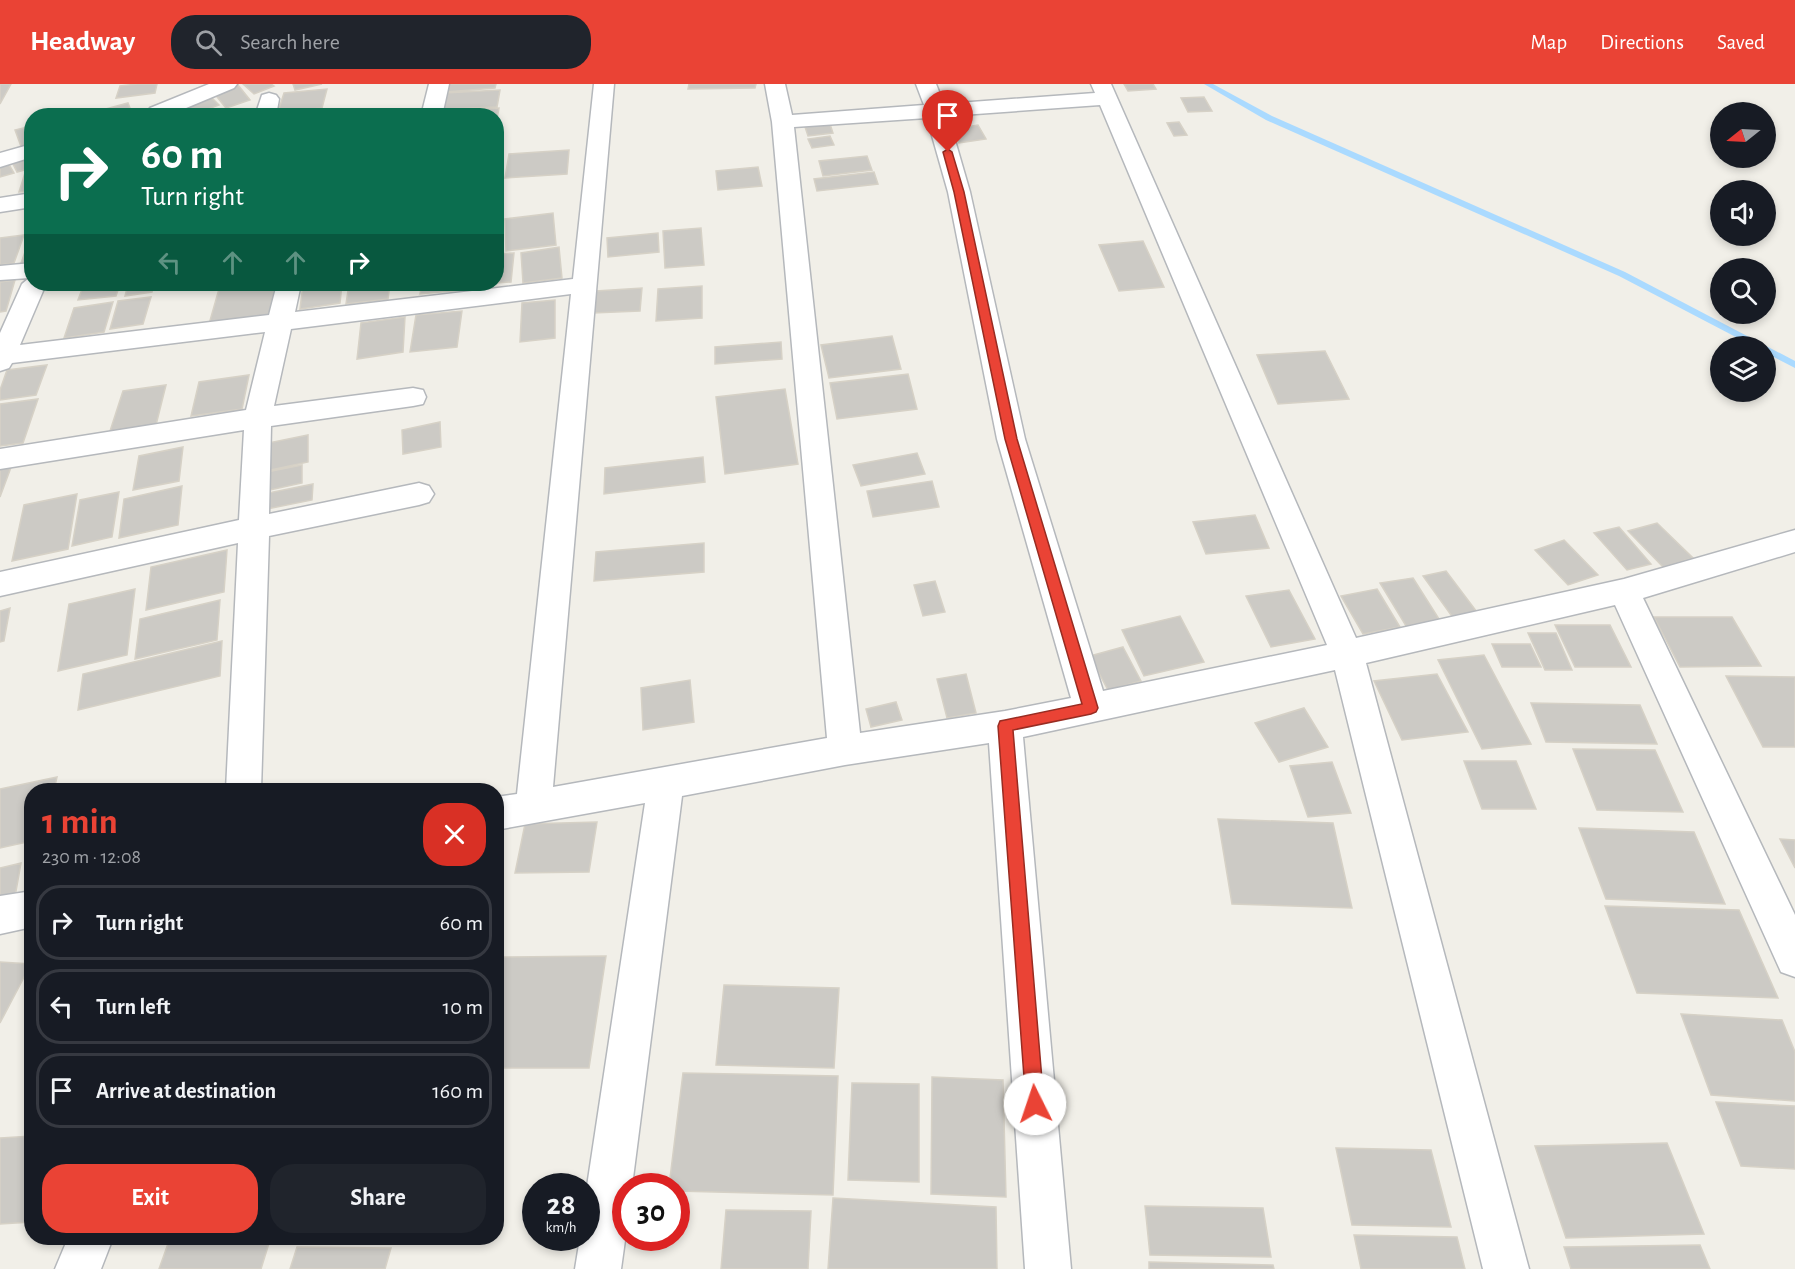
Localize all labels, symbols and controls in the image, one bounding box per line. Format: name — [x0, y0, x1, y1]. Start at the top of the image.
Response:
search box — [171, 15, 591, 69]
icon: search — [192, 26, 225, 59]
text: Headway — [30, 28, 135, 56]
text: Search here — [240, 31, 340, 53]
text: Map — [1531, 32, 1567, 53]
text: Directions — [1600, 32, 1684, 53]
text: Saved — [1717, 32, 1765, 53]
pin — [922, 90, 973, 152]
icon: arrive — [931, 99, 964, 132]
north arrow — [1710, 102, 1776, 168]
map controls — [1710, 102, 1776, 402]
icon: right — [42, 132, 120, 210]
text: 60 m — [141, 134, 223, 176]
button: sound — [1710, 180, 1776, 246]
text: Turn right — [141, 183, 244, 210]
icon: left — [153, 246, 186, 279]
icon: ahead — [216, 246, 249, 279]
icon: ahead — [279, 246, 312, 279]
icon: right — [342, 246, 375, 279]
button: search — [1710, 258, 1776, 324]
button: layers — [1710, 336, 1776, 402]
button: close — [423, 803, 486, 866]
text: 1 min — [42, 804, 118, 840]
text: 230 m · 12:08 — [42, 847, 141, 867]
icon: right — [45, 906, 78, 939]
text: Turn right — [96, 912, 183, 934]
text: 60 m — [440, 912, 483, 934]
icon: left — [45, 990, 78, 1023]
text: Turn left — [96, 996, 170, 1018]
text: 10 m — [443, 996, 483, 1018]
position arrow — [1003, 1072, 1067, 1136]
icon: arrive — [45, 1074, 78, 1107]
text: Arrive at destination — [96, 1080, 276, 1102]
text: 160 m — [432, 1080, 483, 1102]
button: Exit — [42, 1164, 258, 1233]
button: Share — [270, 1164, 486, 1233]
speed limit sign: 30 — [612, 1173, 690, 1251]
text: 28 — [547, 1190, 575, 1220]
text: km/h — [546, 1220, 576, 1235]

